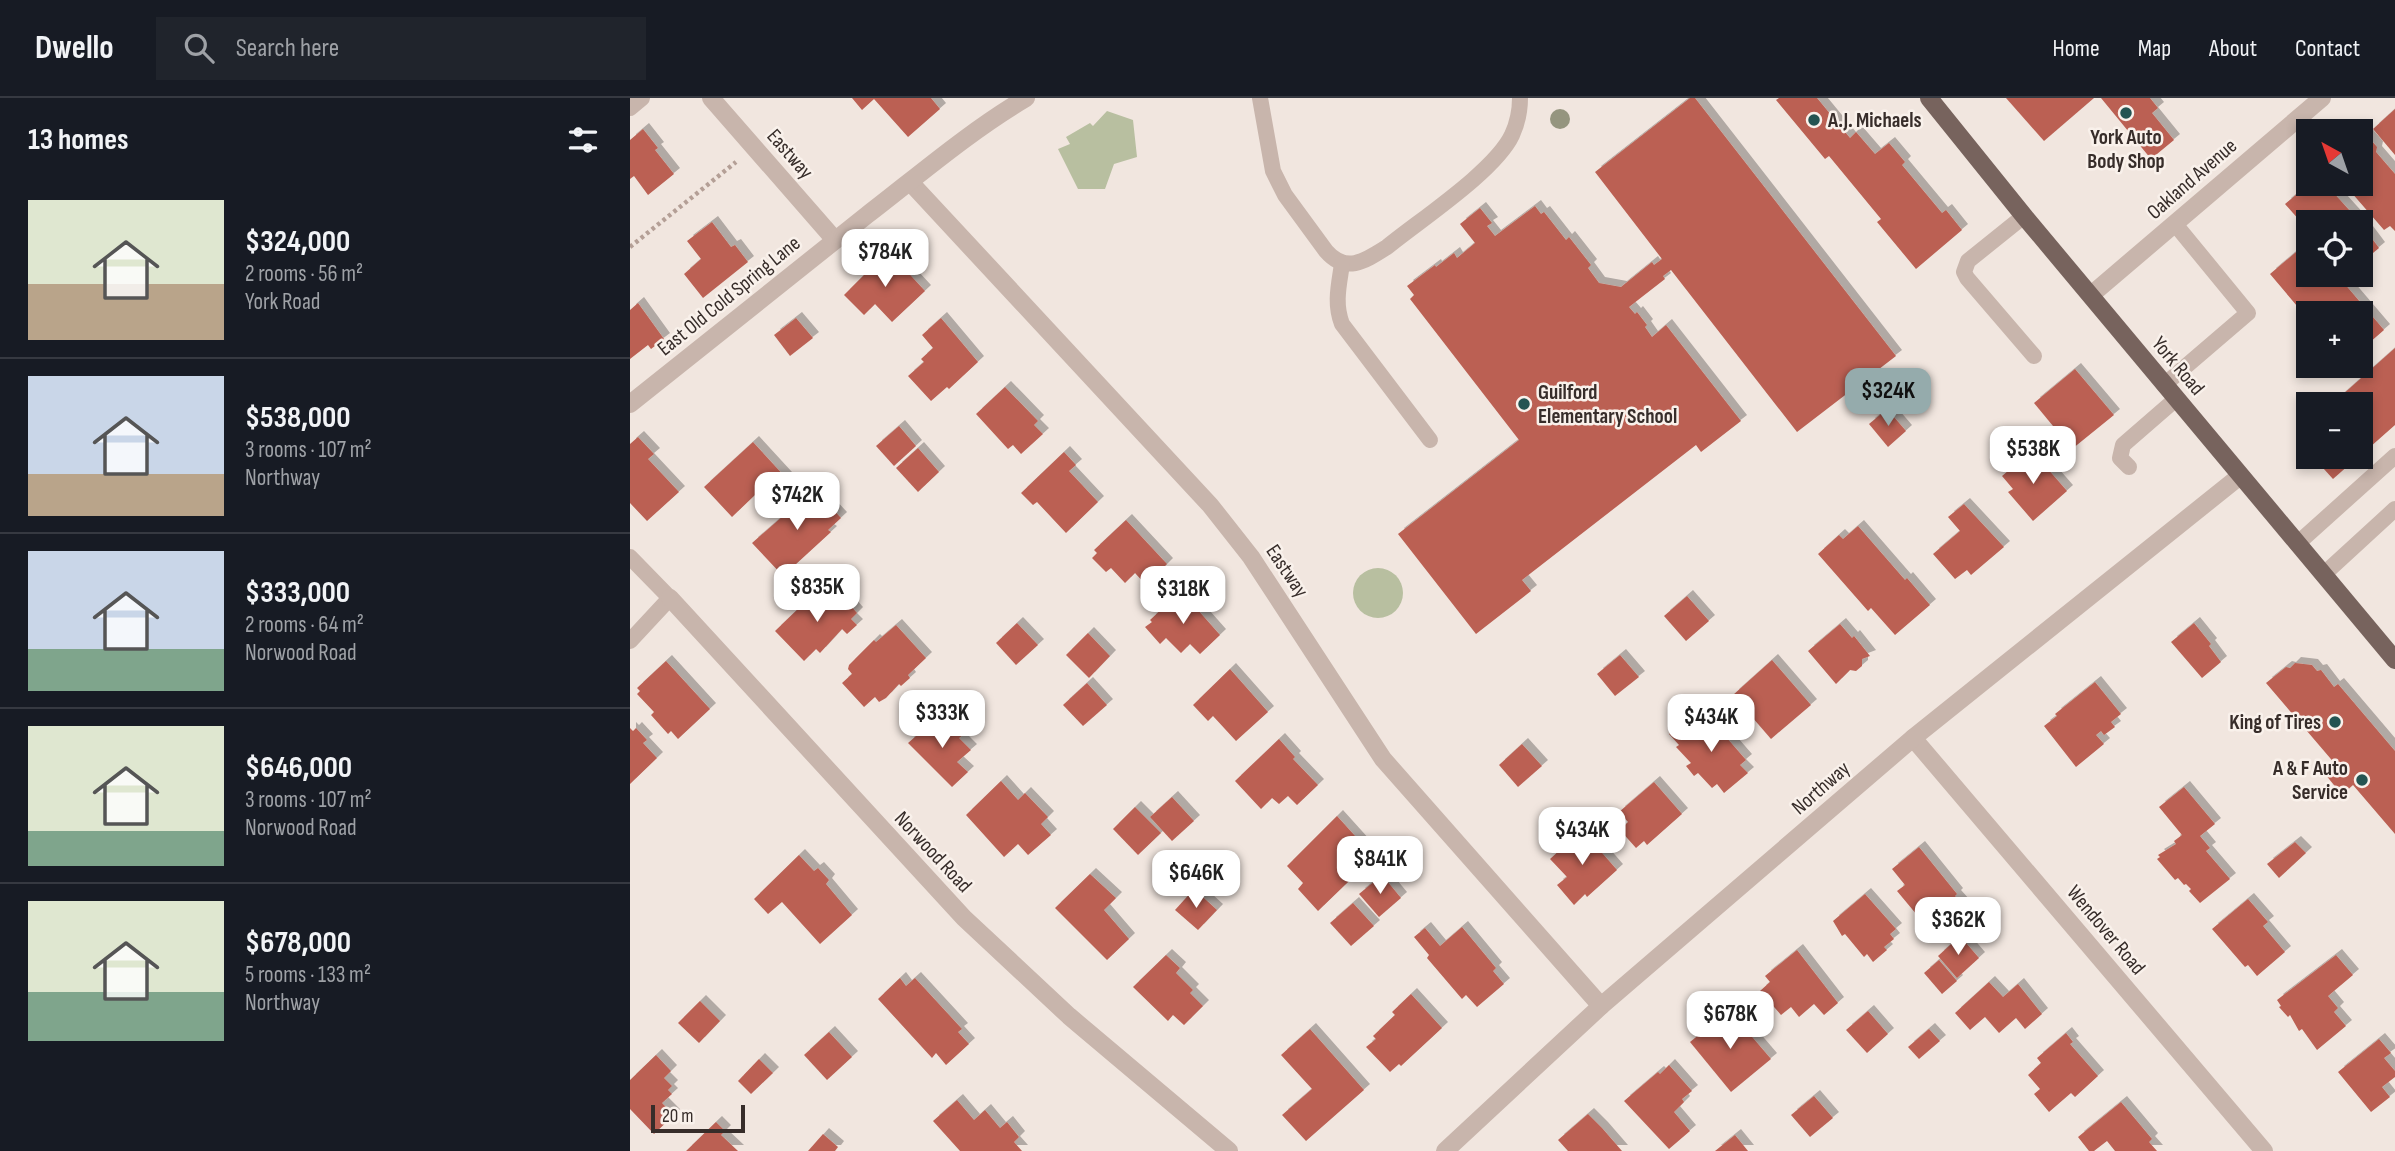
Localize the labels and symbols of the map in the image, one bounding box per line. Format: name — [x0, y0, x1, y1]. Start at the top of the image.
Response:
marker: York Auto Body Shop — [2118, 105, 2134, 121]
place label: A.J. Michaels — [1827, 108, 1922, 133]
marker: A.J. Michaels — [1806, 112, 1822, 128]
north arrow — [2296, 119, 2373, 196]
street label: Eastway — [762, 124, 818, 184]
place label: York Auto Body Shop — [2087, 125, 2165, 174]
street label: Oakland Avenue — [2142, 133, 2242, 225]
pin: $784K — [836, 230, 934, 289]
street label: East Old Cold Spring Lane — [653, 231, 805, 361]
street label: York Road — [2146, 332, 2210, 400]
pin: $324K — [1839, 368, 1937, 428]
place label: Guilford Elementary School — [1538, 380, 1677, 429]
marker: Guilford Elementary School — [1516, 396, 1532, 412]
pin: $538K — [1984, 426, 2082, 486]
pin: $742K — [748, 472, 846, 532]
street label: Eastway — [1260, 540, 1314, 602]
pin: $835K — [768, 564, 866, 624]
pin: $318K — [1134, 566, 1232, 626]
pin: $333K — [893, 690, 991, 750]
pin: $434K — [1662, 694, 1760, 754]
place label: King of Tires — [2229, 710, 2321, 735]
marker: King of Tires — [2327, 714, 2343, 730]
street label: Northway — [1787, 756, 1855, 820]
place label: A & F Auto Service — [2272, 756, 2348, 805]
marker: A & F Auto Service — [2354, 772, 2370, 788]
street label: Norwood Road — [889, 806, 977, 898]
pin: $434K — [1533, 808, 1631, 867]
pin: $841K — [1331, 836, 1429, 896]
pin: $646K — [1147, 850, 1245, 910]
street label: Wendover Road — [2061, 880, 2151, 980]
pin: $362K — [1909, 898, 2007, 957]
pin: $678K — [1681, 992, 1779, 1051]
scale bar — [651, 1102, 746, 1134]

